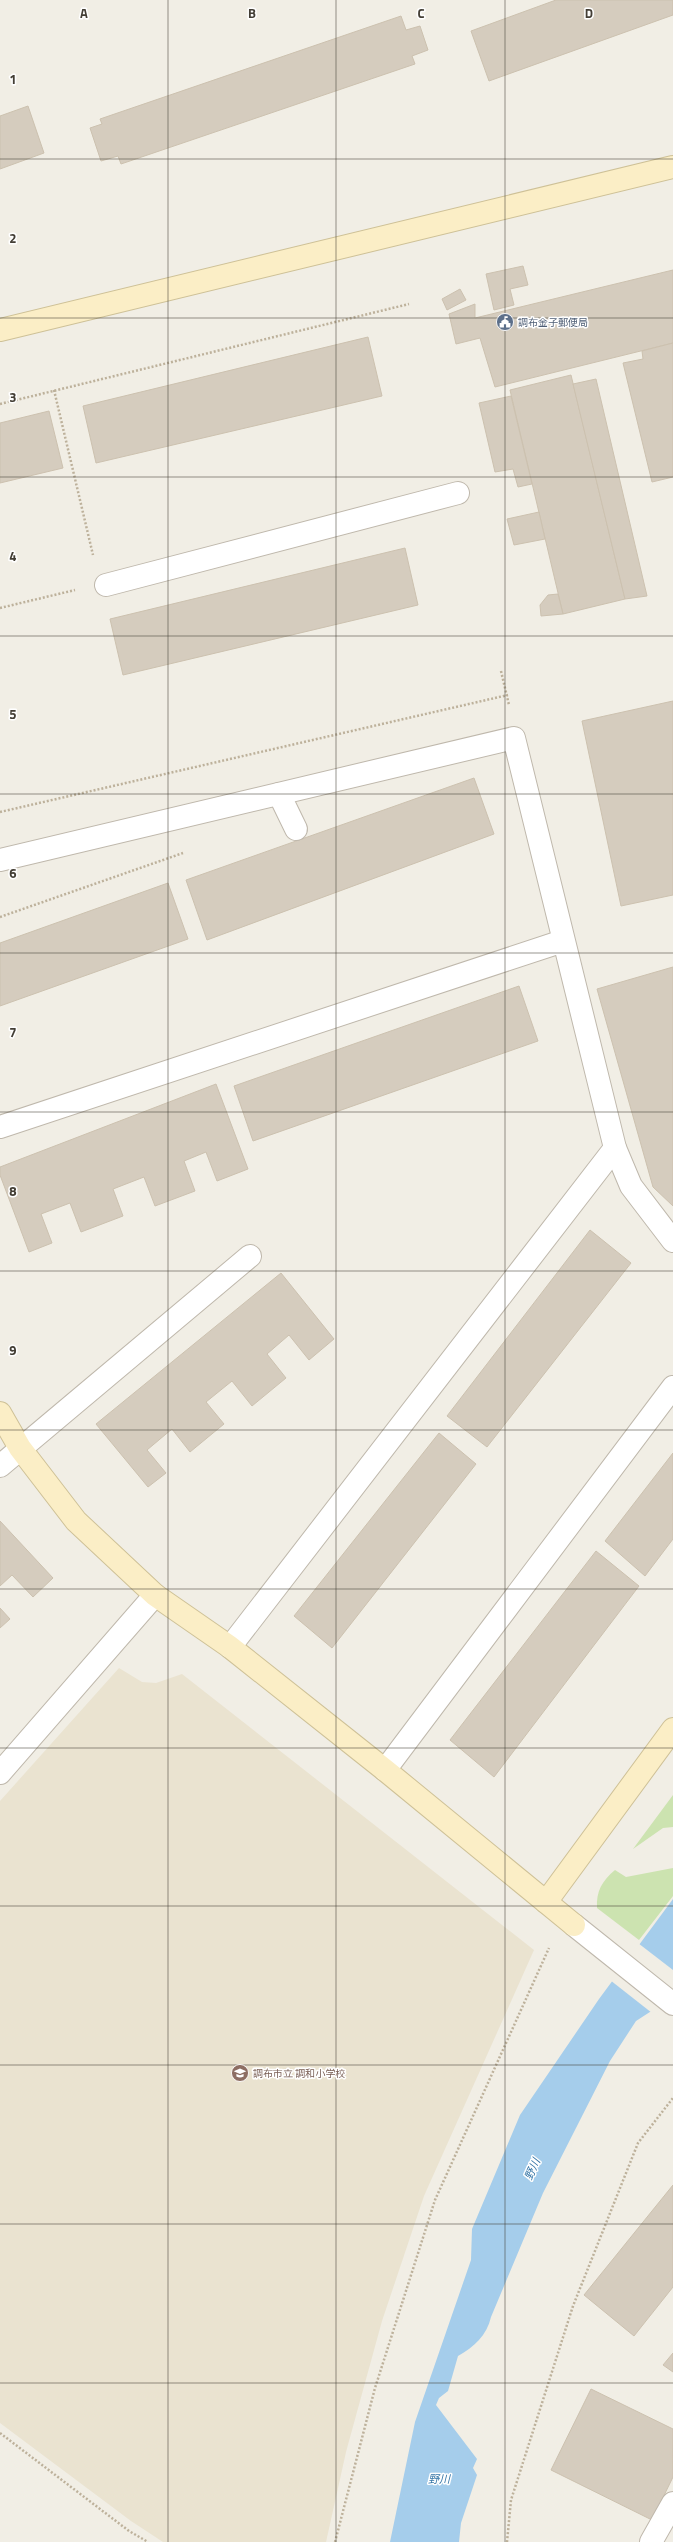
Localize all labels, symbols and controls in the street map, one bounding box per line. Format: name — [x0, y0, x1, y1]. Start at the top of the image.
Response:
text: A — [80, 3, 88, 23]
text: B — [248, 3, 256, 23]
text: C — [417, 3, 425, 23]
text: D — [585, 3, 593, 23]
text: 1 — [9, 69, 17, 89]
text: 2 — [9, 228, 17, 248]
public building icon: 調布金子郵便局 — [495, 312, 515, 332]
place label: 調布金子郵便局 — [518, 315, 588, 330]
text: 3 — [9, 387, 17, 407]
text: 4 — [9, 546, 17, 566]
text: 5 — [9, 704, 17, 724]
text: 6 — [9, 863, 17, 883]
text: 7 — [9, 1022, 17, 1042]
text: 8 — [9, 1181, 17, 1201]
text: 9 — [9, 1340, 17, 1360]
school or university icon: 調布市立 調和小学校 — [230, 2063, 250, 2083]
place label: 調布市立 調和小学校 — [253, 2066, 345, 2081]
water label: 野川 — [520, 2155, 544, 2182]
water label: 野川 — [428, 2471, 451, 2487]

